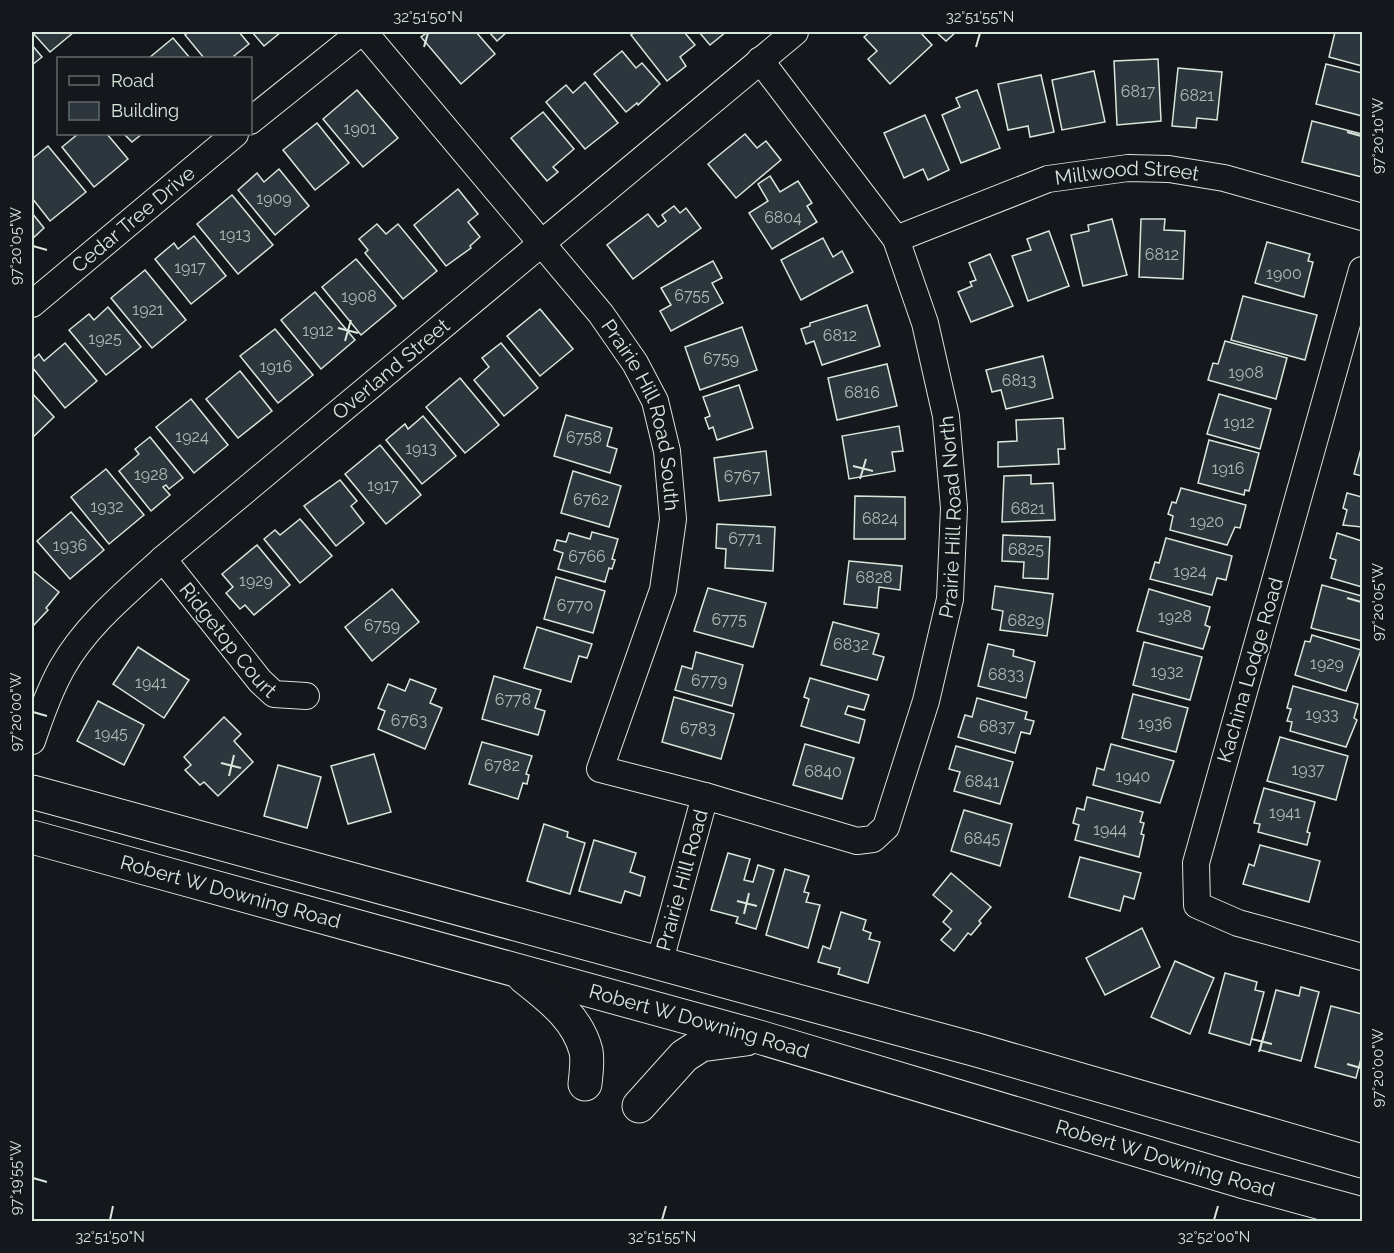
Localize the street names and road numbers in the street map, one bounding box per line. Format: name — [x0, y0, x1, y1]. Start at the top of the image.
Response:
street label: Millwood Street — [1053, 156, 1201, 190]
street label: Cedar Tree Drive — [67, 161, 200, 278]
street label: Overland Street — [327, 313, 455, 425]
street label: Prairie Hill Road South — [596, 315, 684, 512]
street label: Prairie Hill Road North — [934, 415, 966, 621]
street label: Kachina Lodge Road — [1212, 575, 1288, 765]
street label: Ridgetop Court — [174, 578, 282, 703]
street label: Prairie Hill Road — [651, 807, 713, 953]
street label: Robert W Downing Road — [118, 850, 344, 933]
street label: Robert W Downing Road — [586, 979, 812, 1063]
street label: Robert W Downing Road — [1053, 1114, 1278, 1202]

